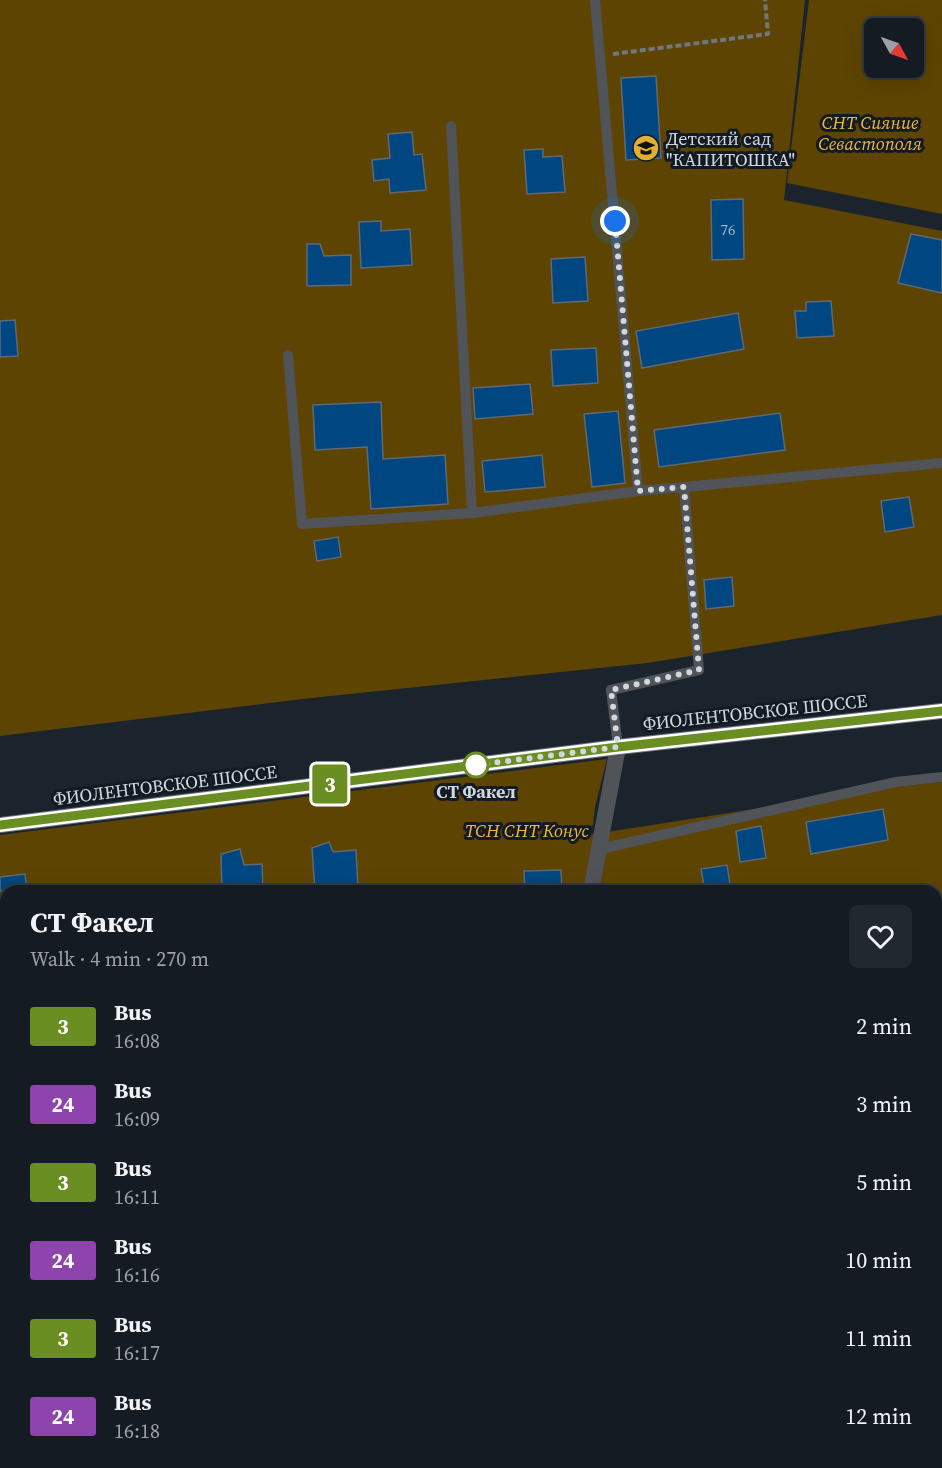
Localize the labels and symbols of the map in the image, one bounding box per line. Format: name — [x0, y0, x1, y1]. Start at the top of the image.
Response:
north arrow — [864, 18, 924, 78]
park label: СНТ Сияние Севастополя — [818, 110, 922, 156]
place label: Детский сад "КАПИТОШКА" — [666, 126, 795, 172]
school or university icon: Детский сад "КАПИТОШКА" — [631, 133, 661, 163]
your location — [600, 206, 630, 236]
house number: 76 — [720, 219, 736, 240]
street label: ФИОЛЕНТОВСКОЕ ШОССЕ — [642, 688, 868, 736]
marker: СТ Факел — [463, 752, 489, 778]
street label: ФИОЛЕНТОВСКОЕ ШОССЕ — [52, 759, 278, 811]
line badge: 3 — [310, 764, 350, 804]
place label: СТ Факел — [436, 779, 516, 804]
park label: ТСН СНТ Конус — [465, 818, 590, 843]

